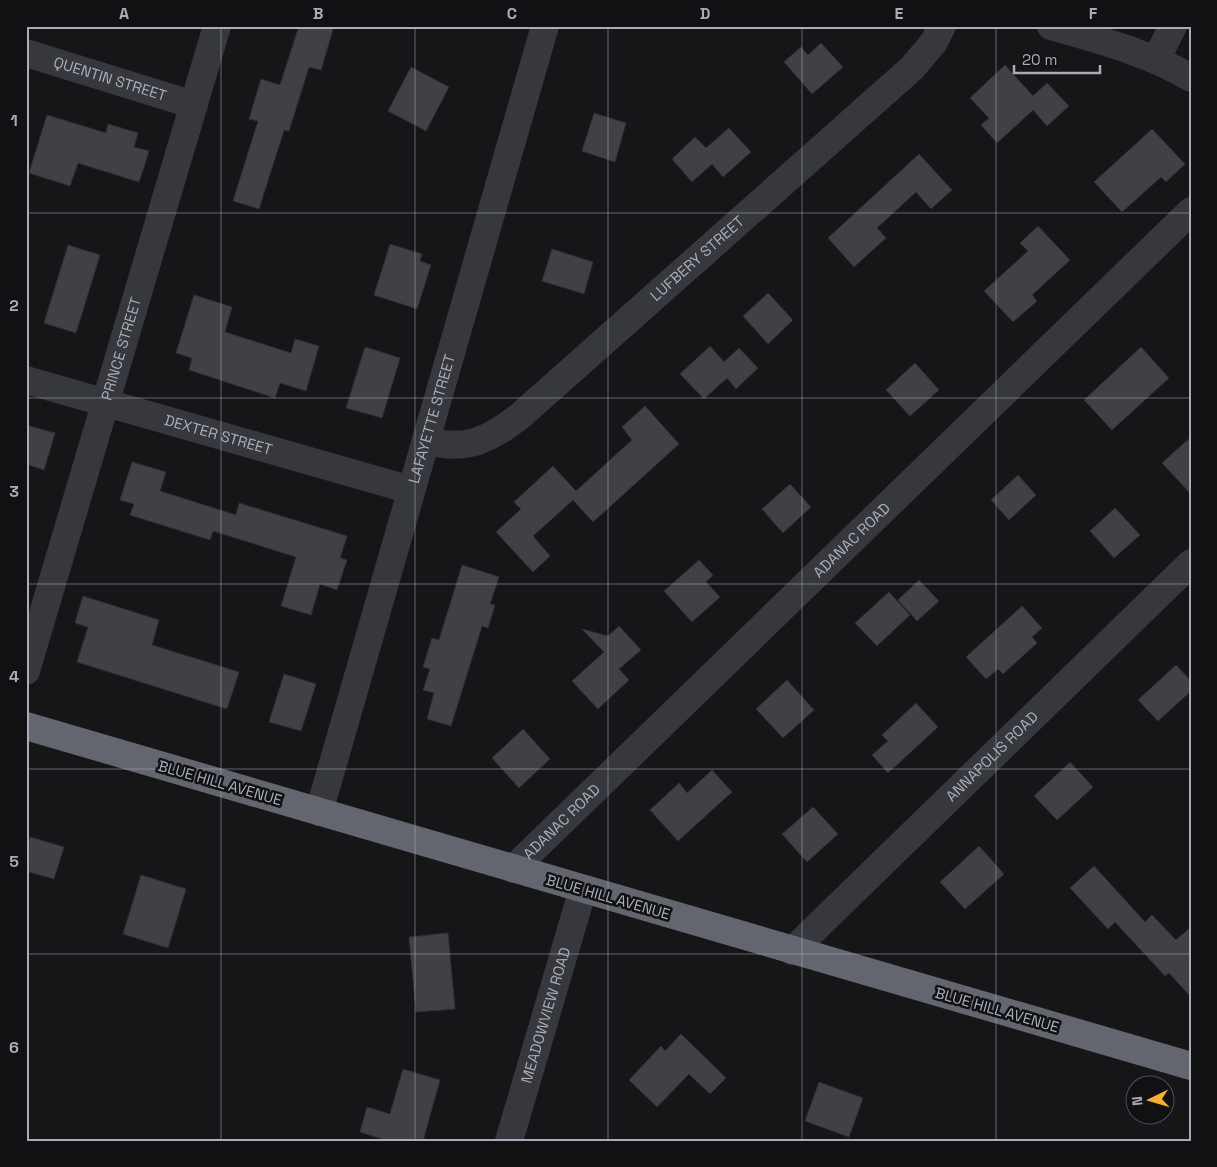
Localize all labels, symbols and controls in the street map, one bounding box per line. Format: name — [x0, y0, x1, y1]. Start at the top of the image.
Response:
text: A — [119, 3, 129, 24]
text: B — [313, 3, 323, 24]
text: C — [507, 3, 517, 24]
text: D — [700, 3, 710, 24]
text: E — [895, 3, 904, 24]
text: F — [1089, 3, 1098, 24]
scale bar — [1014, 42, 1101, 74]
text: 20 m — [1022, 50, 1057, 69]
street label: QUENTIN STREET — [51, 52, 169, 105]
text: 1 — [10, 110, 18, 131]
street label: LUFBERY STREET — [646, 211, 748, 305]
text: 2 — [9, 295, 19, 316]
street label: PRINCE STREET — [97, 295, 145, 403]
street label: LAFAYETTE STREET — [404, 352, 459, 486]
street label: DEXTER STREET — [162, 410, 275, 459]
text: 3 — [9, 481, 19, 502]
street label: ADANAC ROAD — [809, 498, 894, 582]
text: 4 — [9, 666, 19, 687]
street label: ANNAPOLIS ROAD — [941, 707, 1042, 805]
street label: BLUE HILL AVENUE — [156, 756, 284, 809]
street label: ADANAC ROAD — [519, 780, 604, 863]
text: 5 — [9, 851, 19, 872]
street label: BLUE HILL AVENUE — [544, 870, 672, 923]
street label: MEADOWVIEW ROAD — [516, 945, 574, 1085]
street label: BLUE HILL AVENUE — [933, 983, 1061, 1036]
text: 6 — [9, 1037, 19, 1058]
north arrow — [1124, 1074, 1174, 1124]
text: N — [1128, 1096, 1146, 1107]

